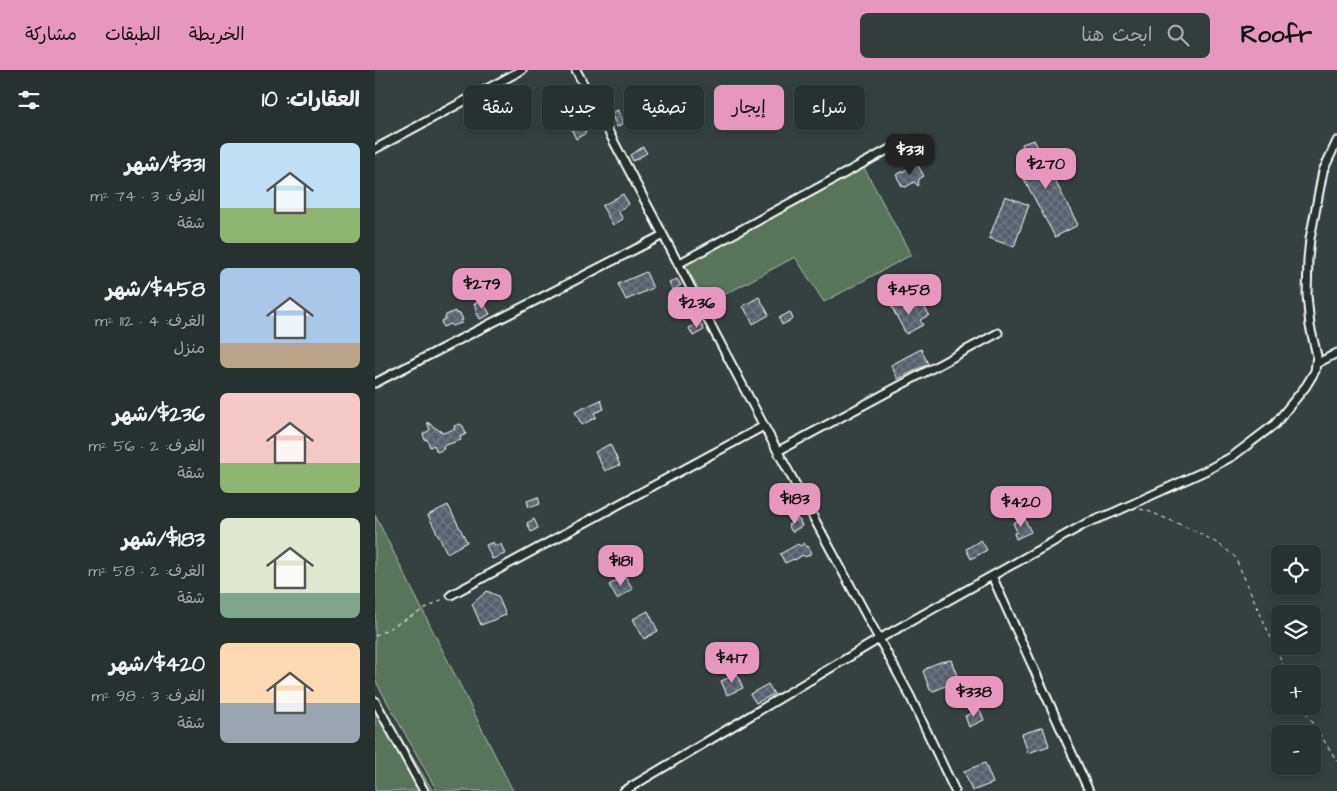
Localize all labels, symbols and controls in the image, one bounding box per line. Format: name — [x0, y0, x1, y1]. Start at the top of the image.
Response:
search box — [860, 13, 1210, 58]
text: Roofr — [1240, 18, 1312, 52]
icon: search — [1164, 21, 1192, 49]
text: مشاركة — [25, 22, 77, 47]
text: الطبقات — [105, 22, 161, 47]
text: الخريطة — [189, 22, 245, 47]
text: ابحث هنا — [1081, 22, 1152, 49]
text: العقارات: 10 — [262, 85, 360, 114]
chip: شقة — [464, 85, 532, 130]
chip: جديد — [542, 85, 614, 130]
chip: تصفية — [624, 85, 704, 130]
chip: إيجار — [714, 85, 784, 130]
chip: شراء — [794, 85, 865, 130]
icon: filters — [15, 86, 43, 114]
pin: $331 — [880, 134, 940, 176]
text: $331 — [896, 139, 924, 161]
pin: $270 — [1016, 148, 1076, 190]
text: $331/شهر — [125, 150, 205, 179]
text: $270 — [1027, 153, 1065, 175]
icon: home — [260, 163, 320, 223]
text: الغرف: 3 · 74 m² — [90, 185, 205, 207]
text: شقة — [177, 212, 205, 234]
pin: $279 — [452, 268, 512, 310]
text: $279 — [463, 273, 501, 295]
pin: $458 — [879, 274, 939, 316]
text: $458/شهر — [106, 275, 205, 304]
text: $458 — [888, 279, 930, 301]
pin: $236 — [667, 286, 727, 329]
icon: home — [260, 288, 320, 348]
text: $236 — [679, 292, 715, 314]
text: الغرف: 4 · 112 m² — [95, 310, 205, 332]
text: منزل — [173, 337, 205, 359]
text: $236/شهر — [113, 400, 205, 429]
icon: home — [260, 413, 320, 473]
text: الغرف: 2 · 56 m² — [89, 435, 205, 457]
text: شقة — [177, 462, 205, 484]
pin: $183 — [765, 482, 825, 525]
pin: $420 — [991, 486, 1051, 528]
text: $183 — [780, 488, 810, 510]
text: $420 — [1001, 491, 1041, 513]
text: $183/شهر — [122, 525, 205, 554]
icon: home — [260, 538, 320, 598]
pin: $181 — [591, 544, 651, 587]
map controls — [1271, 545, 1321, 775]
button: locate — [1271, 545, 1321, 595]
text: $181 — [609, 550, 633, 572]
text: الغرف: 2 · 58 m² — [88, 560, 205, 582]
text: شقة — [177, 587, 205, 609]
button: layers — [1271, 605, 1321, 655]
pin: $417 — [702, 642, 762, 684]
text: $417 — [716, 647, 748, 669]
text: $420/شهر — [109, 650, 205, 679]
icon: home — [260, 663, 320, 723]
button: + — [1271, 665, 1321, 715]
pin: $338 — [944, 676, 1004, 718]
text: $338 — [956, 681, 992, 703]
text: الغرف: 3 · 98 m² — [91, 685, 205, 707]
text: شقة — [177, 712, 205, 734]
button: − — [1271, 725, 1321, 775]

